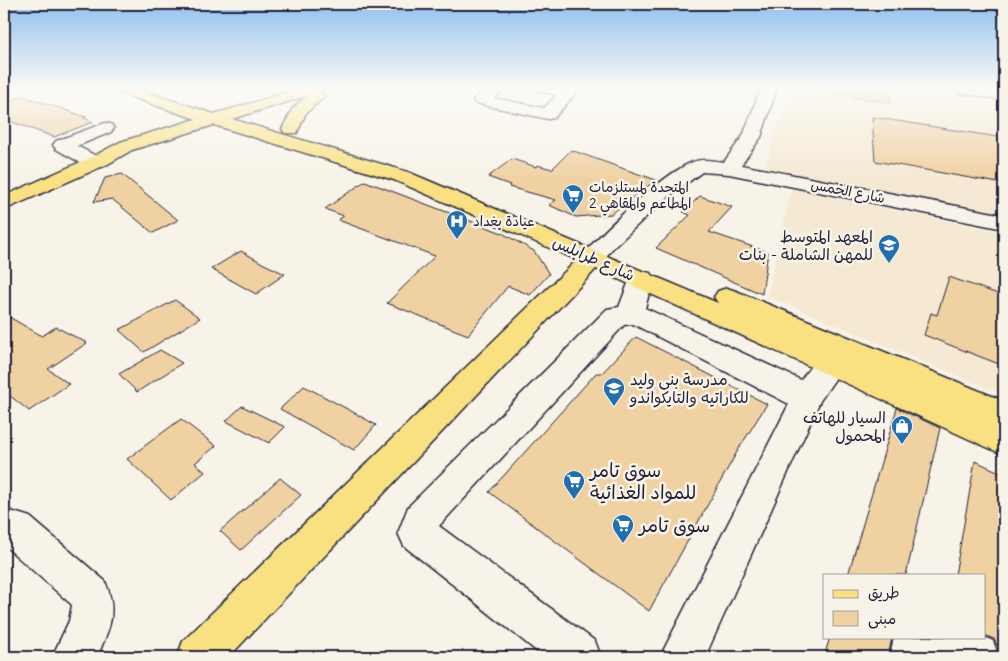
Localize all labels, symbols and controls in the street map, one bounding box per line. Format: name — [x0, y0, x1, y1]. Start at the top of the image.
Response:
street label: شارع الخمس — [809, 175, 887, 208]
place label: المتحدة لمستلزمات المطاعم والمقاهي 2 — [589, 178, 691, 216]
supermarket icon: المتحدة لمستلزمات المطاعم والمقاهي 2 — [561, 183, 585, 214]
hospital icon: عيادة بغداد — [445, 209, 469, 240]
place label: عيادة بغداد — [473, 212, 535, 230]
place label: المعهد المتوسط للمهن الشاملة - بنات — [739, 226, 873, 264]
street label: شارع طرابلس — [549, 231, 638, 287]
school or university icon: المعهد المتوسط للمهن الشاملة - بنات — [877, 233, 901, 264]
place label: مدرسة بني وليد للكاراتيه والتايكواندو — [629, 369, 749, 408]
school or university icon: مدرسة بني وليد للكاراتيه والتايكواندو — [602, 376, 626, 407]
place label: السيار للهاتف المحمول — [803, 407, 886, 446]
shop icon: السيار للهاتف المحمول — [890, 414, 914, 445]
place label: سوق تامر للمواد الغذائية — [588, 458, 696, 504]
supermarket icon: سوق تامر للمواد الغذائية — [562, 469, 586, 500]
supermarket icon: سوق تامر — [611, 513, 635, 544]
place label: سوق تامر — [637, 513, 710, 537]
legend — [823, 574, 986, 638]
text: طريق — [868, 583, 900, 602]
text: مبنى — [868, 609, 896, 629]

